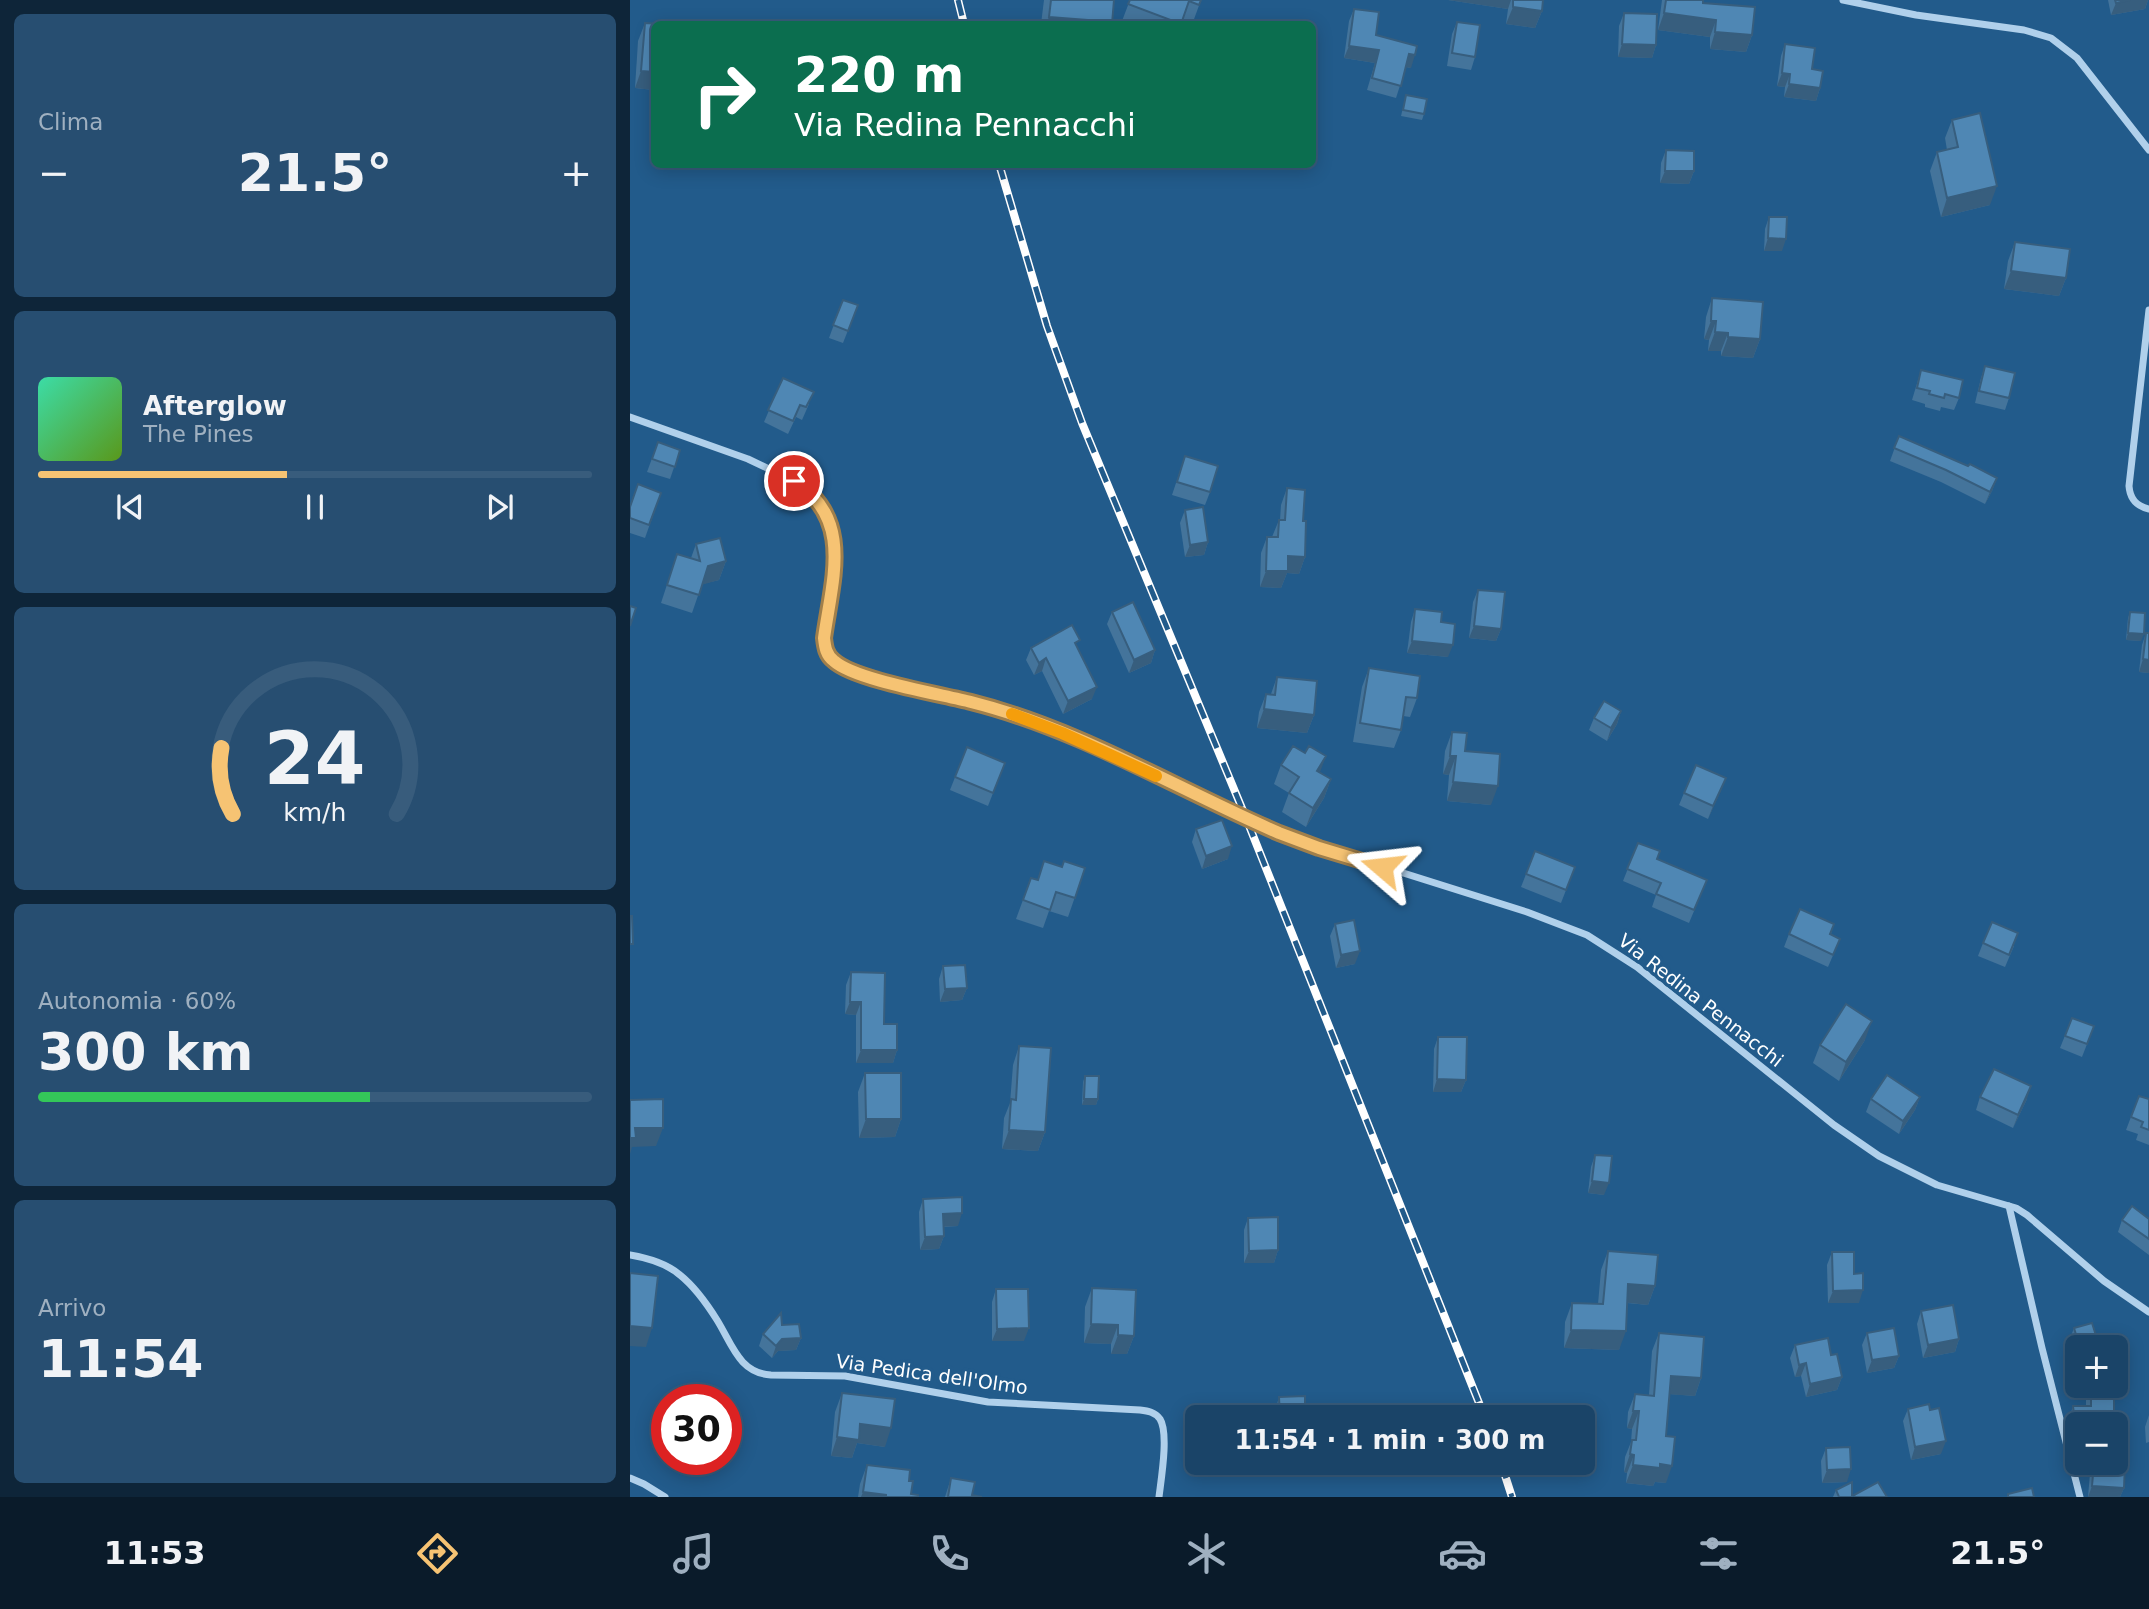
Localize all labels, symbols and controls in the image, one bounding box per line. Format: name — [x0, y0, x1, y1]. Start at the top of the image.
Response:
text: 220 m — [794, 47, 964, 104]
icon: right — [679, 49, 770, 140]
text: Via Redina Pennacchi — [794, 106, 1136, 144]
text: Clima — [38, 109, 103, 135]
text: 21.5° — [238, 143, 392, 203]
text: − — [38, 151, 70, 195]
text: + — [560, 151, 592, 195]
text: Afterglow — [143, 391, 287, 421]
text: The Pines — [143, 421, 254, 447]
pin — [764, 451, 824, 511]
icon: arrive — [775, 462, 813, 500]
icon: previous — [111, 488, 149, 526]
icon: pause — [296, 488, 334, 526]
icon: next — [481, 488, 519, 526]
text: 24 — [264, 717, 366, 802]
text: km/h — [283, 798, 347, 827]
position arrow — [1345, 830, 1419, 904]
street label: Via Redina Pennacchi — [1614, 929, 1788, 1071]
text: Autonomia · 60% — [38, 988, 236, 1014]
text: 300 km — [38, 1022, 253, 1082]
text: Arrivo — [38, 1295, 106, 1321]
text: 11:54 — [38, 1329, 204, 1389]
map controls — [2065, 1335, 2128, 1475]
button: + — [2065, 1335, 2128, 1398]
street label: Via Pedica dell'Olmo — [835, 1350, 1029, 1398]
speed limit sign: 30 — [651, 1384, 742, 1475]
button: − — [2065, 1412, 2128, 1475]
text: 11:54 · 1 min · 300 m — [1235, 1425, 1545, 1455]
icon: directions — [413, 1529, 462, 1578]
icon: music — [669, 1529, 718, 1578]
icon: phone — [925, 1529, 974, 1578]
icon: climate — [1182, 1529, 1231, 1578]
icon: car — [1438, 1529, 1487, 1578]
icon: filters — [1694, 1529, 1743, 1578]
text: 11:53 — [104, 1534, 205, 1572]
text: 21.5° — [1950, 1534, 2045, 1572]

